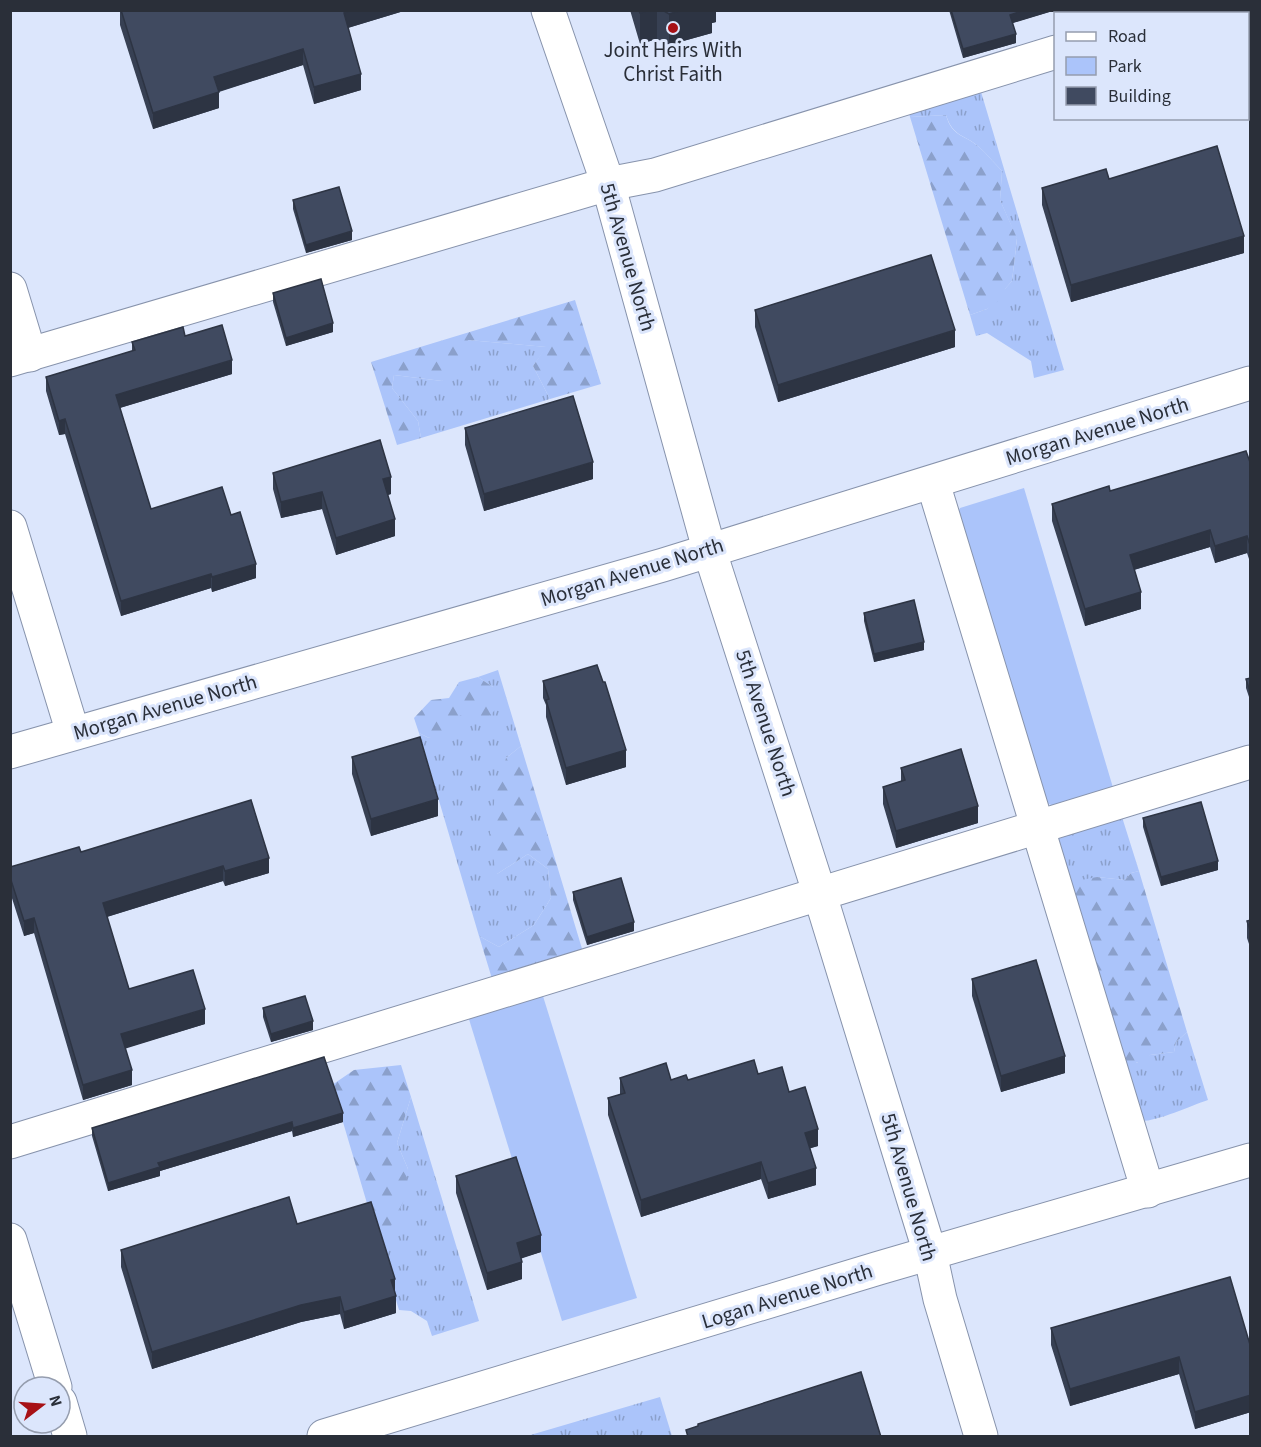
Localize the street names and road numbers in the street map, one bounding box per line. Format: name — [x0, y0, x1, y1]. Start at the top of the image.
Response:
street label: 5th Avenue North — [593, 179, 663, 335]
street label: Morgan Avenue North — [1002, 389, 1192, 473]
street label: Morgan Avenue North — [537, 530, 727, 614]
street label: 5th Avenue North — [728, 646, 804, 800]
street label: Morgan Avenue North — [70, 666, 260, 748]
street label: 5th Avenue North — [874, 1109, 944, 1265]
street label: Logan Avenue North — [698, 1256, 876, 1336]

